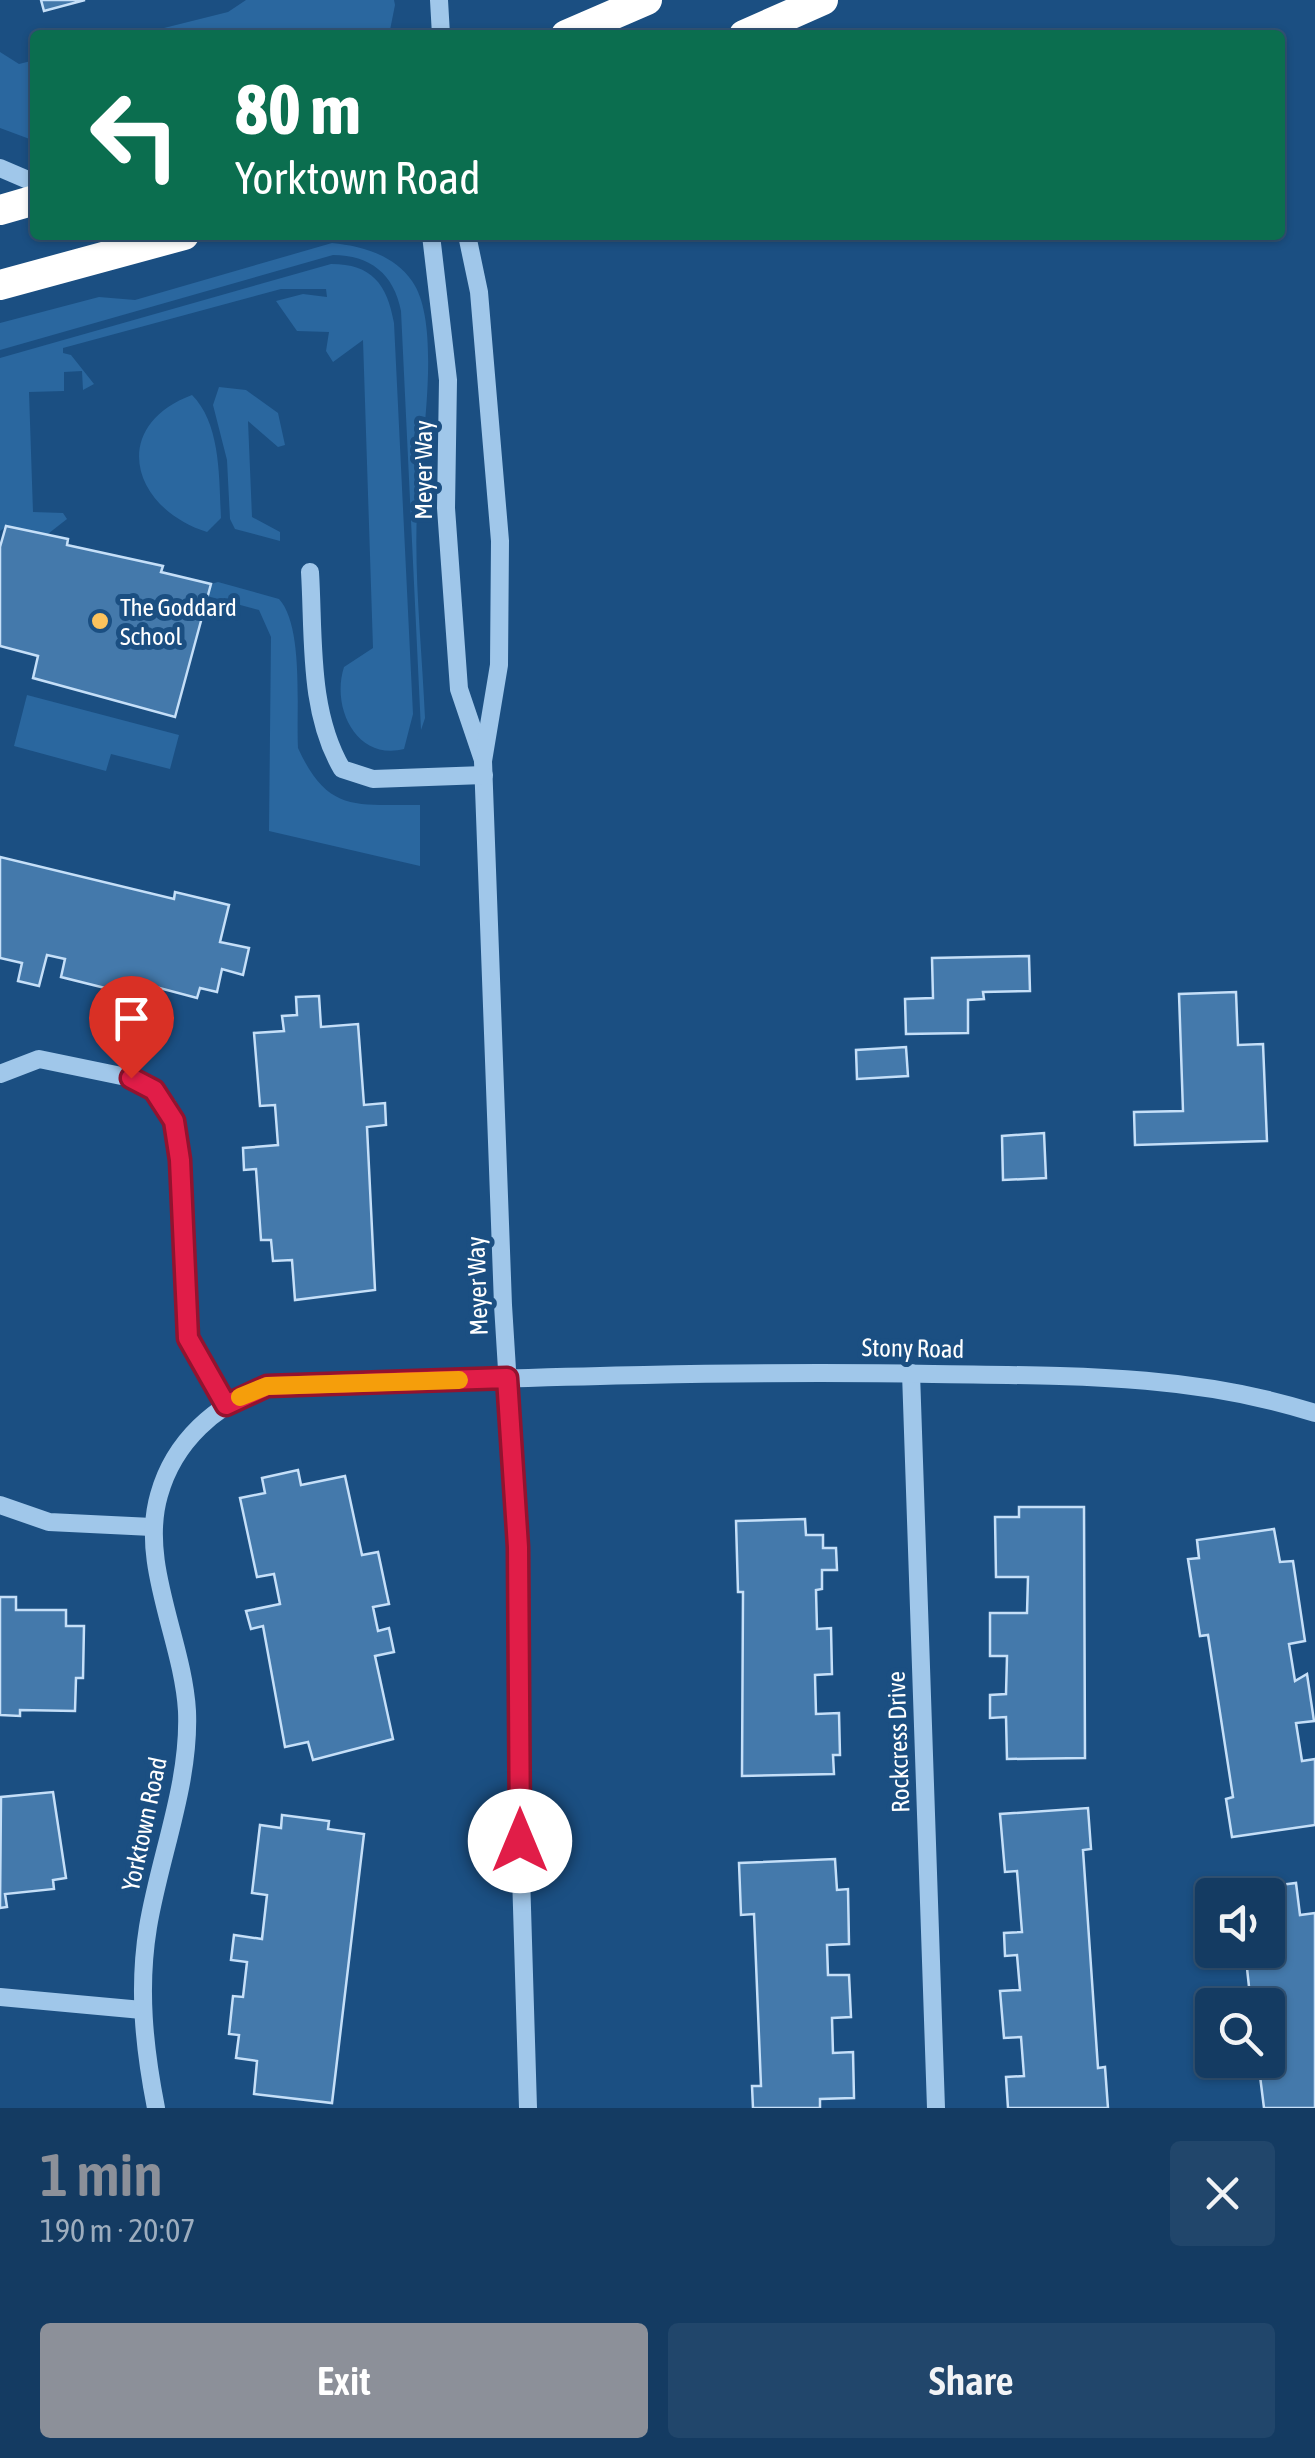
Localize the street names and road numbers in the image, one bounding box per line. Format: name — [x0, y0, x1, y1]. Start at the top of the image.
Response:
street label: Meyer Way — [409, 420, 437, 520]
street label: Meyer Way — [461, 1236, 493, 1336]
street label: Stony Road — [861, 1333, 965, 1363]
street label: Rockcress Drive — [882, 1671, 914, 1813]
street label: Yorktown Road — [116, 1754, 172, 1894]

